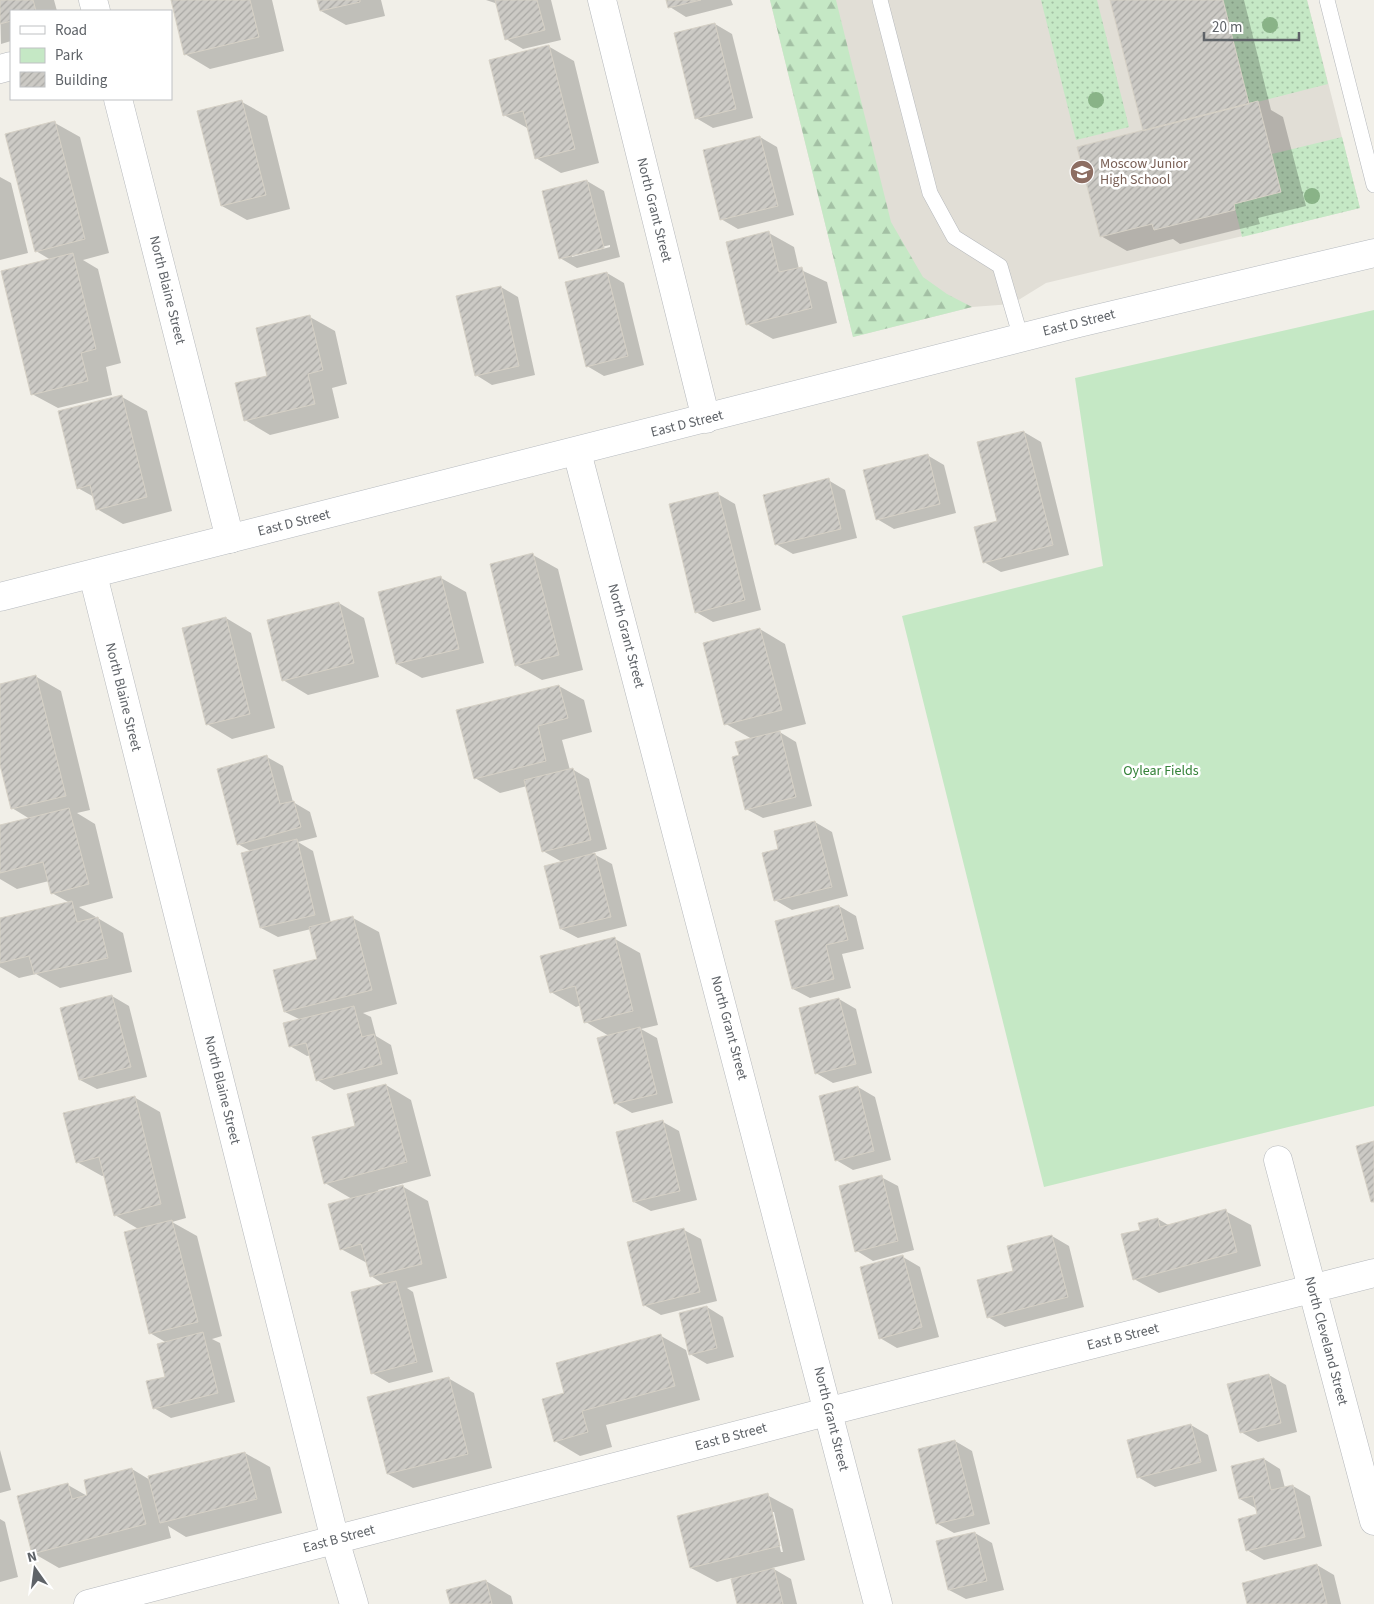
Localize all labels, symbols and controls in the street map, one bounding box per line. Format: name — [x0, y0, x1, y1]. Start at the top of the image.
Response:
legend — [10, 10, 172, 100]
scale bar — [1204, 10, 1299, 42]
text: 20 m — [1212, 17, 1242, 38]
text: Road — [55, 20, 87, 41]
text: Park — [55, 45, 84, 66]
text: Building — [55, 70, 108, 91]
place label: Moscow Junior High School — [1100, 154, 1188, 190]
street label: North Grant Street — [631, 156, 677, 265]
school or university icon: Moscow Junior High School — [1069, 159, 1095, 185]
street label: North Blaine Street — [144, 234, 190, 347]
street label: East D Street — [1041, 304, 1118, 342]
street label: East D Street — [649, 405, 726, 443]
street label: East D Street — [256, 504, 333, 542]
street label: North Grant Street — [602, 582, 650, 691]
street label: North Blaine Street — [100, 641, 146, 754]
park label: Oylear Fields — [1123, 761, 1199, 781]
street label: North Grant Street — [705, 974, 753, 1083]
street label: North Blaine Street — [199, 1034, 245, 1147]
street label: North Cleveland Street — [1299, 1274, 1353, 1408]
street label: East B Street — [1085, 1318, 1161, 1356]
street label: North Grant Street — [808, 1365, 854, 1474]
street label: East B Street — [693, 1418, 769, 1456]
street label: East B Street — [301, 1520, 377, 1558]
north arrow — [10, 1544, 60, 1594]
text: N — [25, 1547, 39, 1568]

